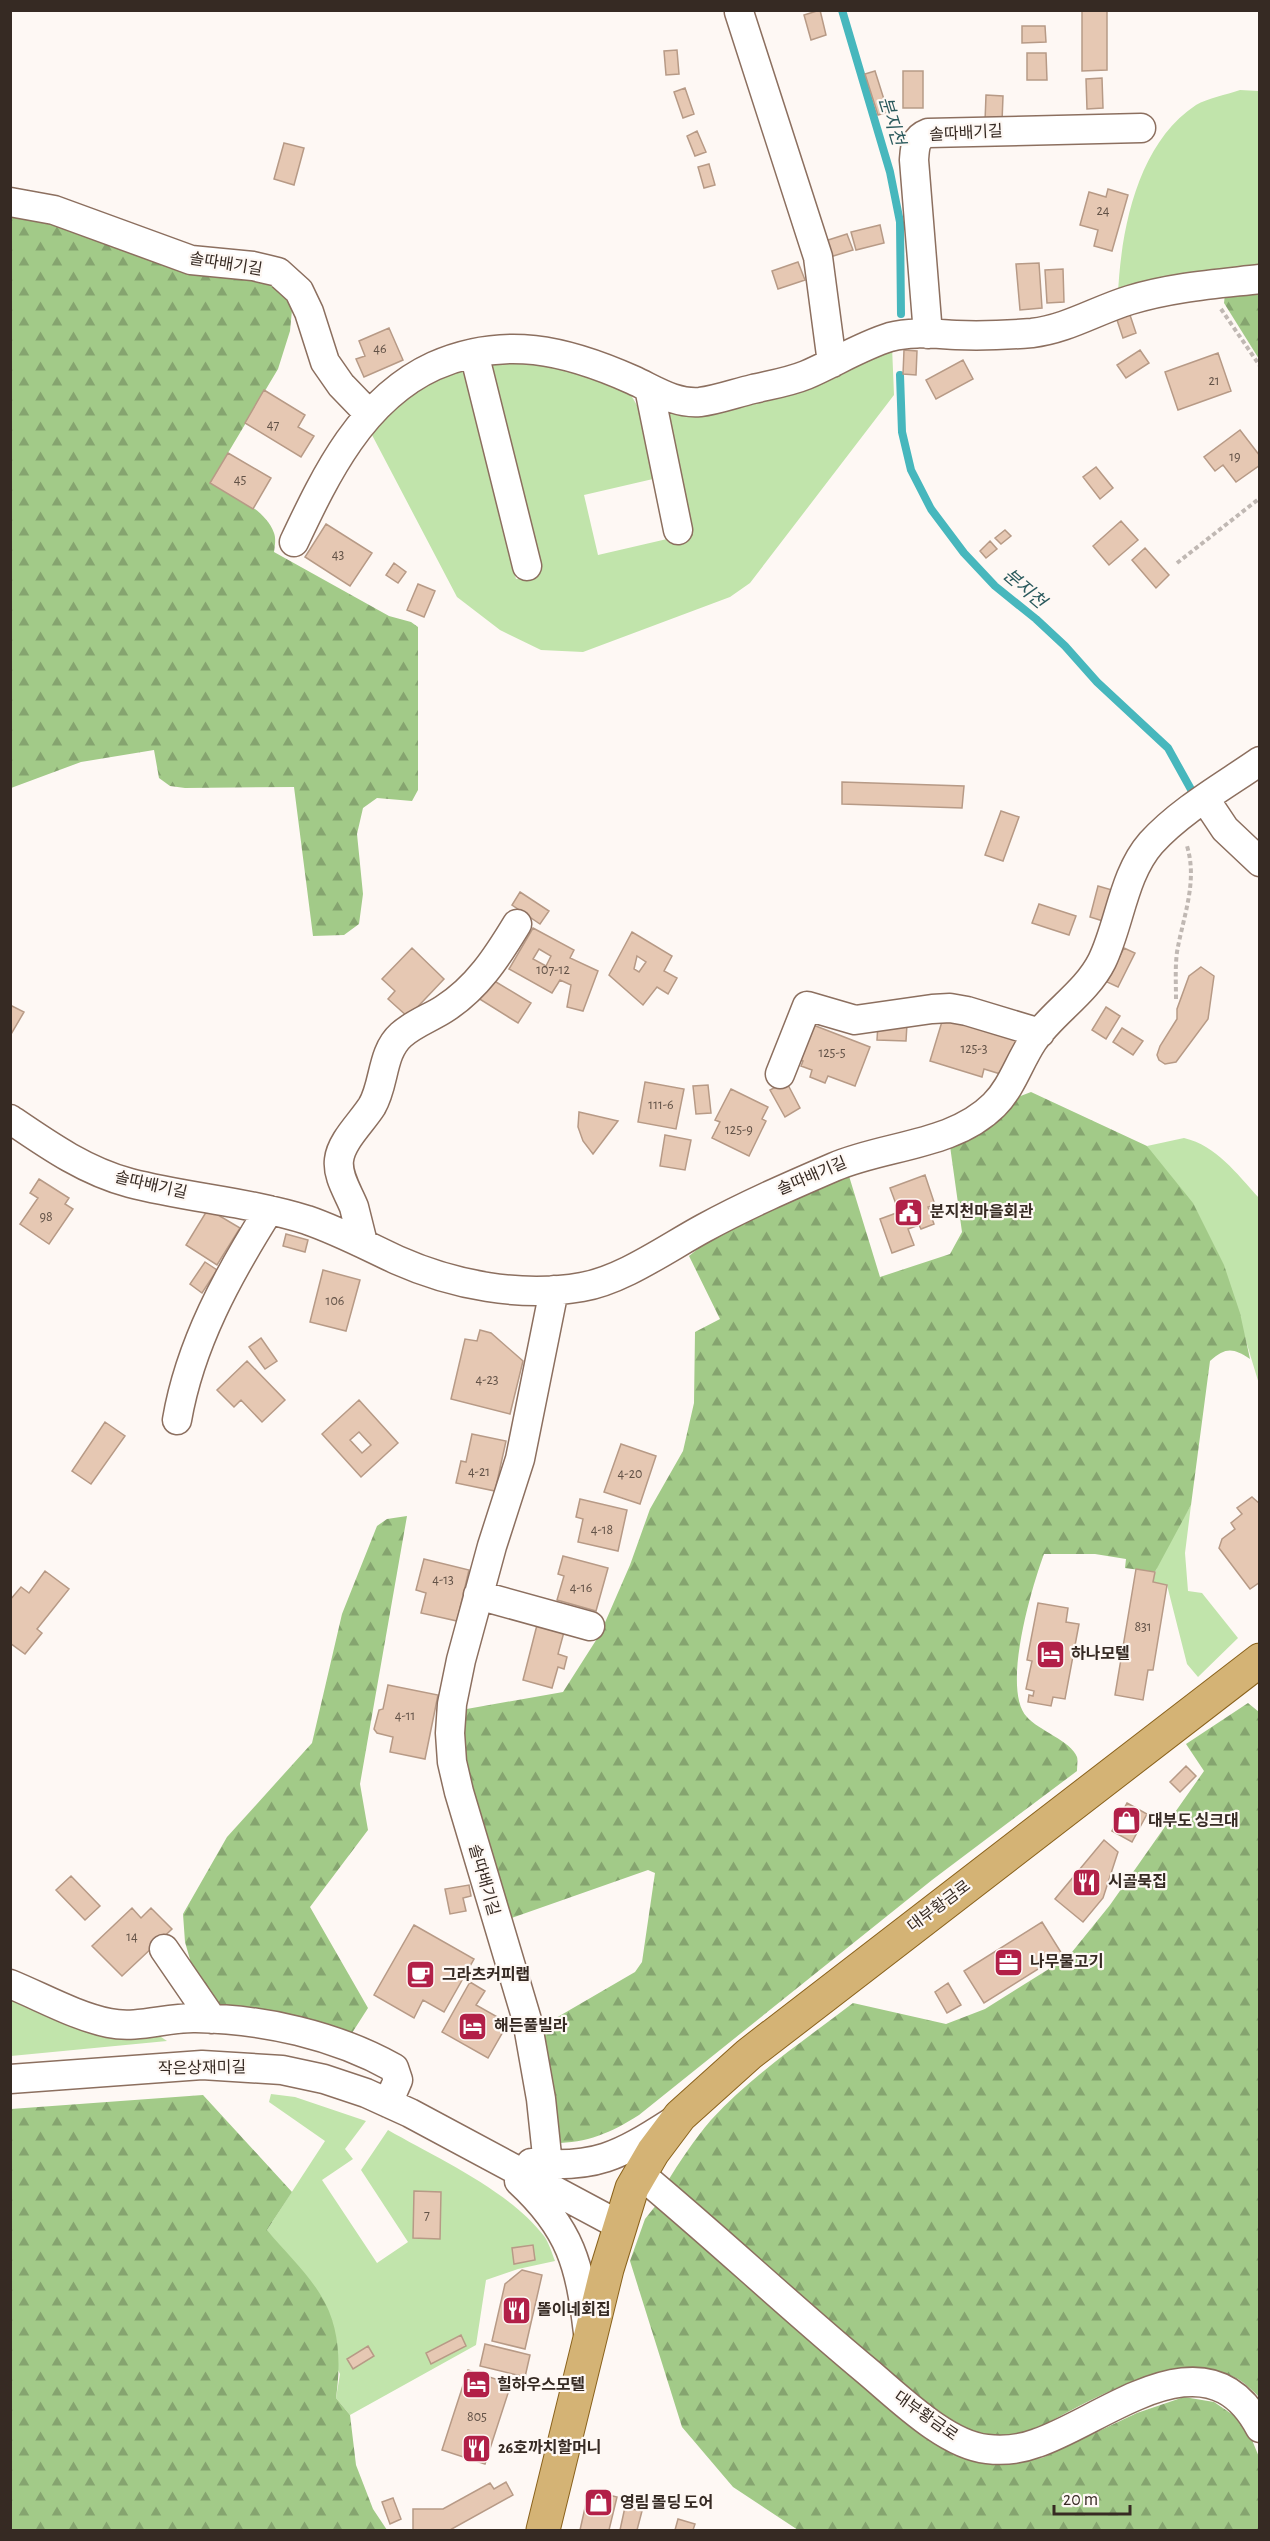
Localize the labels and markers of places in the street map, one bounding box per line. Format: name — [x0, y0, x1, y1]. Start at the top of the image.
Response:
public building icon: 분지천마을회관 — [893, 1196, 925, 1228]
place label: 분지천마을회관 — [930, 1202, 1033, 1220]
hotel icon: 하나모텔 — [1034, 1638, 1066, 1670]
place label: 하나모텔 — [1071, 1645, 1130, 1662]
shop icon: 대부도 싱크대 — [1111, 1805, 1143, 1837]
place label: 대부도 싱크대 — [1148, 1812, 1239, 1829]
restaurant icon: 시골묵집 — [1071, 1866, 1103, 1898]
place label: 시골묵집 — [1108, 1873, 1167, 1890]
office icon: 나무물고기 — [993, 1946, 1025, 1978]
place label: 나무물고기 — [1030, 1953, 1104, 1970]
cafe icon: 그라츠커피랩 — [405, 1959, 437, 1991]
place label: 그라츠커피랩 — [442, 1966, 530, 1983]
hotel icon: 해든풀빌라 — [457, 2010, 489, 2042]
place label: 해든풀빌라 — [494, 2017, 568, 2034]
restaurant icon: 똘이네회집 — [500, 2294, 532, 2326]
place label: 똘이네회집 — [537, 2301, 611, 2318]
hotel icon: 힐하우스모텔 — [460, 2369, 492, 2401]
place label: 힐하우스모텔 — [497, 2375, 585, 2393]
restaurant icon: 26호까치할머니 — [461, 2432, 493, 2464]
place label: 26호까치할머니 — [498, 2438, 602, 2456]
shop icon: 영림 몰딩 도어 — [583, 2487, 615, 2519]
place label: 영림 몰딩 도어 — [620, 2494, 713, 2511]

